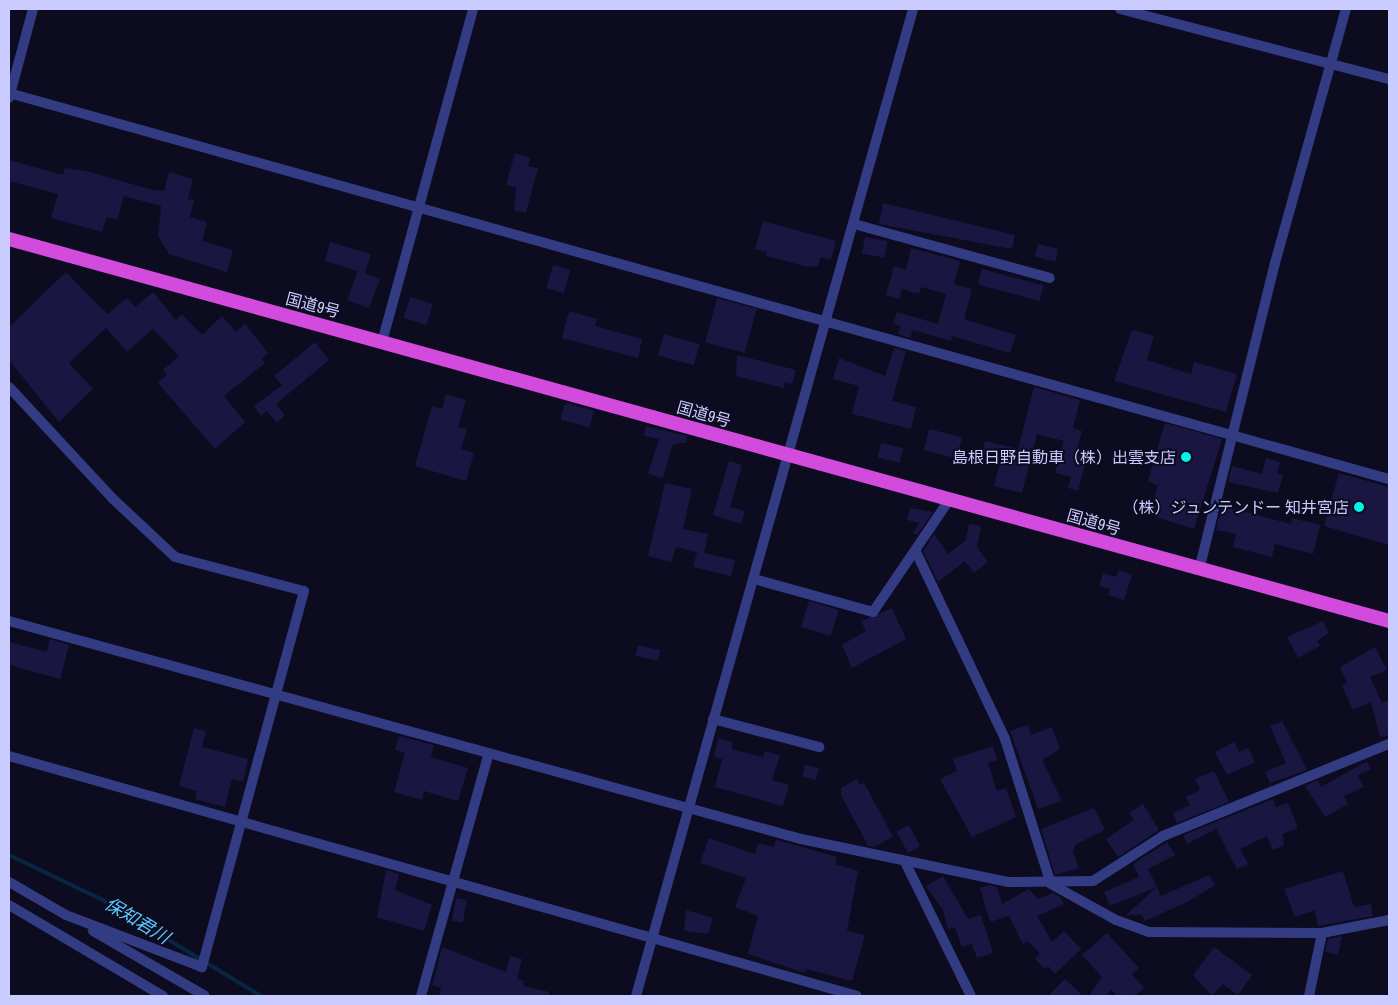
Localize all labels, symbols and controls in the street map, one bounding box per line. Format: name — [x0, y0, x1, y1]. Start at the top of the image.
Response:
street label: 国道9号 — [284, 289, 342, 321]
street label: 国道9号 — [675, 397, 733, 431]
place label: 島根日野自動車（株）出雲支店 — [952, 447, 1176, 467]
marker: 島根日野自動車（株）出雲支店 — [1180, 451, 1192, 463]
place label: （株）ジュンテンドー 知井宮店 — [1121, 497, 1349, 517]
marker: （株）ジュンテンドー 知井宮店 — [1353, 501, 1365, 513]
street label: 国道9号 — [1065, 505, 1123, 539]
water label: 保知君川 — [101, 893, 173, 949]

